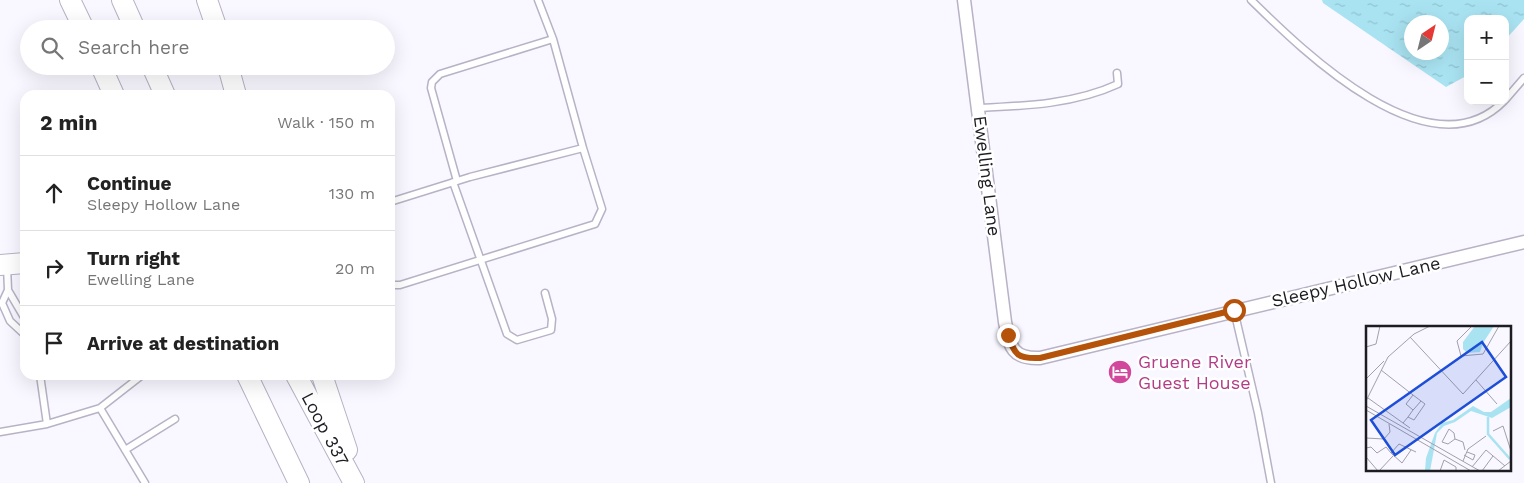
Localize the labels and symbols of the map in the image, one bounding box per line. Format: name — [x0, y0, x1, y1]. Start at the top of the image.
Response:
north arrow — [1404, 15, 1449, 60]
street label: Ewelling Lane — [970, 114, 1005, 237]
street label: Sleepy Hollow Lane — [1269, 252, 1442, 311]
route start — [1223, 299, 1246, 322]
route end — [997, 324, 1020, 347]
inset map — [1366, 326, 1512, 470]
place label: Gruene River Guest House — [1138, 351, 1251, 393]
hotel icon: Gruene River Guest House — [1107, 359, 1133, 385]
street label: Loop 337 — [297, 389, 353, 469]

